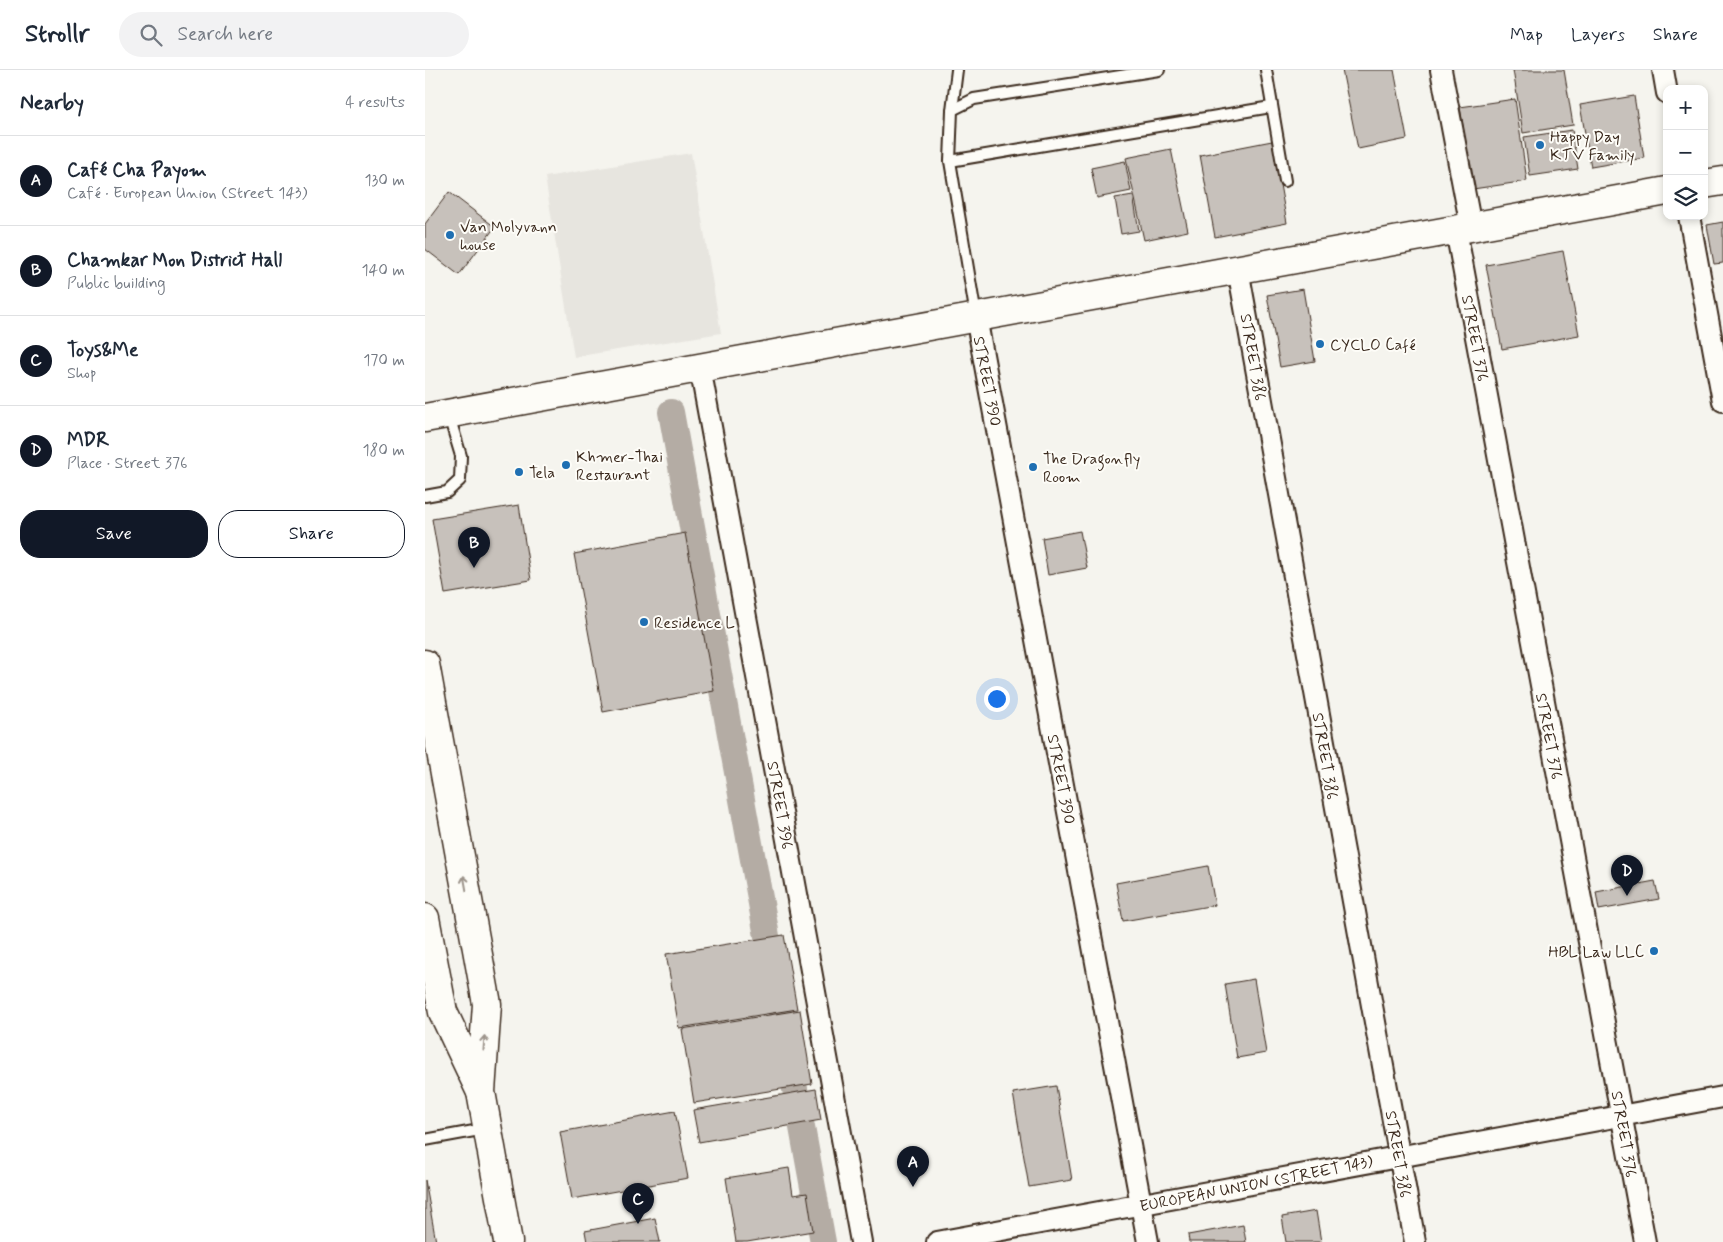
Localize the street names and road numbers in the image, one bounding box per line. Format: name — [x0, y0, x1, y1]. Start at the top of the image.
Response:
street label: STREET 376 — [1456, 293, 1493, 383]
street label: STREET 386 — [1235, 312, 1271, 402]
street label: STREET 390 — [968, 335, 1006, 428]
street label: STREET 376 — [1530, 691, 1567, 781]
street label: STREET 386 — [1307, 711, 1343, 801]
street label: STREET 390 — [1042, 733, 1080, 826]
street label: STREET 396 — [761, 760, 798, 851]
street label: STREET 376 — [1606, 1089, 1641, 1179]
street label: STREET 386 — [1380, 1109, 1416, 1199]
street label: EUROPEAN UNION (STREET 143) — [1138, 1151, 1375, 1217]

